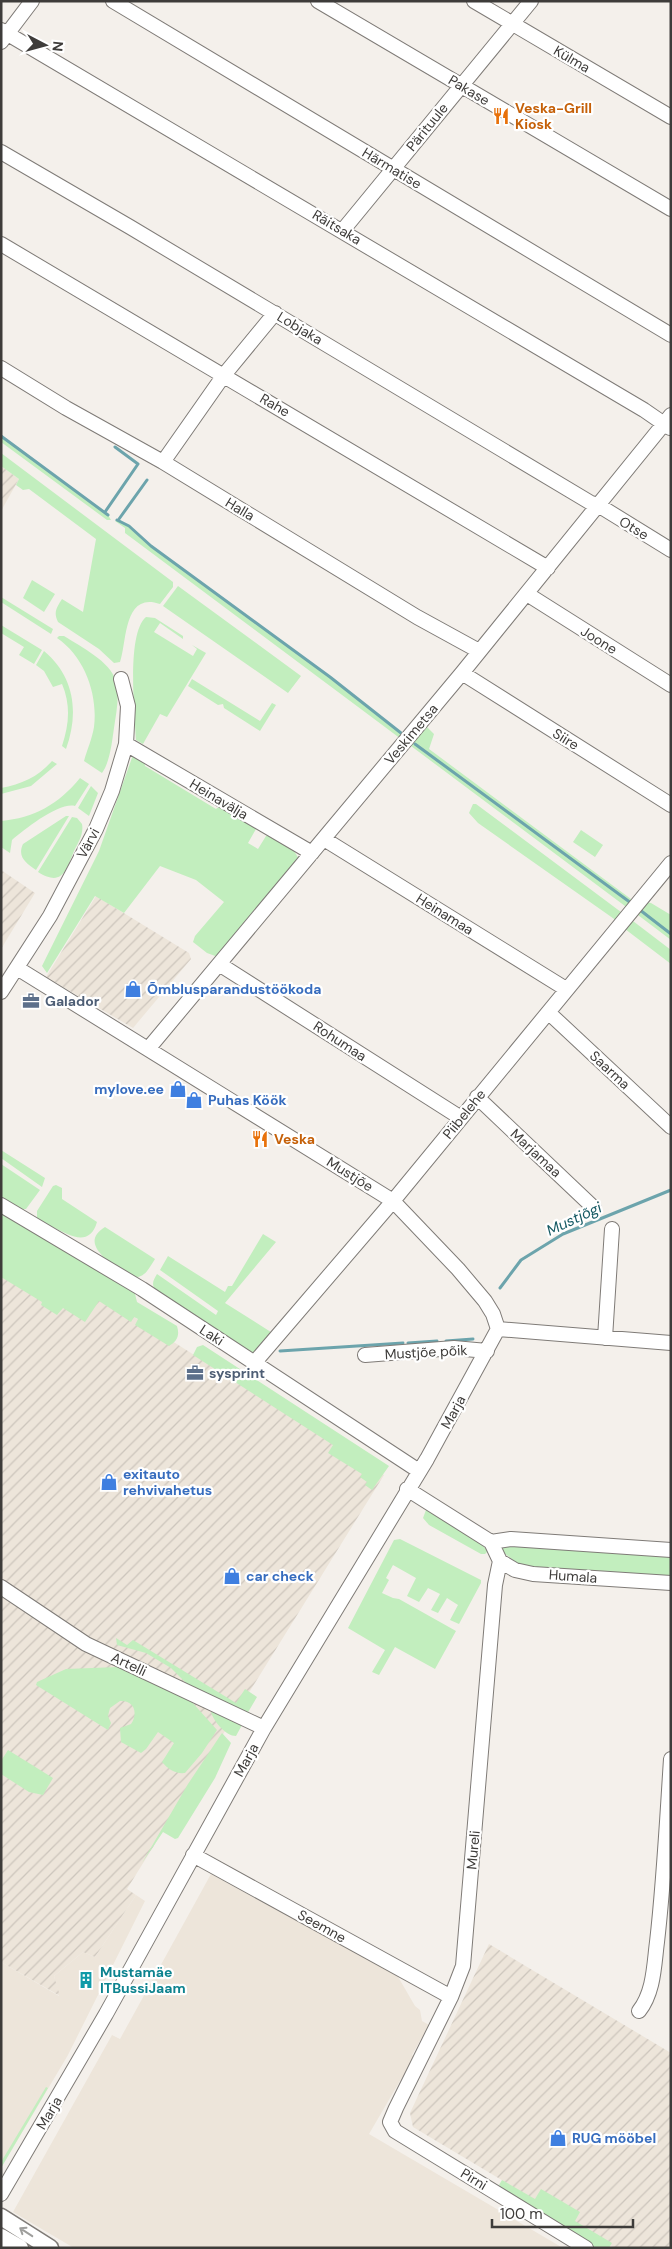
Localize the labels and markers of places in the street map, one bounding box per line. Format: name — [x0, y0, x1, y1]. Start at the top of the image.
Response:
place label: Veska-Grill Kiosk — [515, 99, 592, 133]
restaurant icon: Veska-Grill Kiosk — [491, 106, 511, 126]
shop icon: Õmblusparandustöökoda — [123, 979, 143, 999]
place label: Õmblusparandustöökoda — [147, 980, 322, 998]
office icon: Galador — [21, 991, 41, 1011]
place label: Galador — [45, 992, 100, 1010]
shop icon: mylove.ee — [168, 1079, 188, 1099]
place label: mylove.ee — [94, 1080, 164, 1098]
shop icon: Puhas Köök — [184, 1090, 204, 1110]
place label: Puhas Köök — [208, 1091, 287, 1109]
restaurant icon: Veska — [250, 1129, 270, 1149]
place label: Veska — [274, 1130, 315, 1148]
office icon: sysprint — [185, 1363, 205, 1383]
place label: sysprint — [209, 1364, 265, 1382]
place label: exitauto rehvivahetus — [123, 1465, 212, 1499]
shop icon: exitauto rehvivahetus — [99, 1472, 119, 1492]
shop icon: car check — [222, 1566, 242, 1586]
place label: car check — [246, 1567, 314, 1585]
place label: Mustamäe ITBussiJaam — [100, 1963, 186, 1997]
building icon: Mustamäe ITBussiJaam — [76, 1970, 96, 1990]
shop icon: RUG mööbel — [548, 2128, 568, 2148]
place label: RUG mööbel — [572, 2129, 656, 2147]

